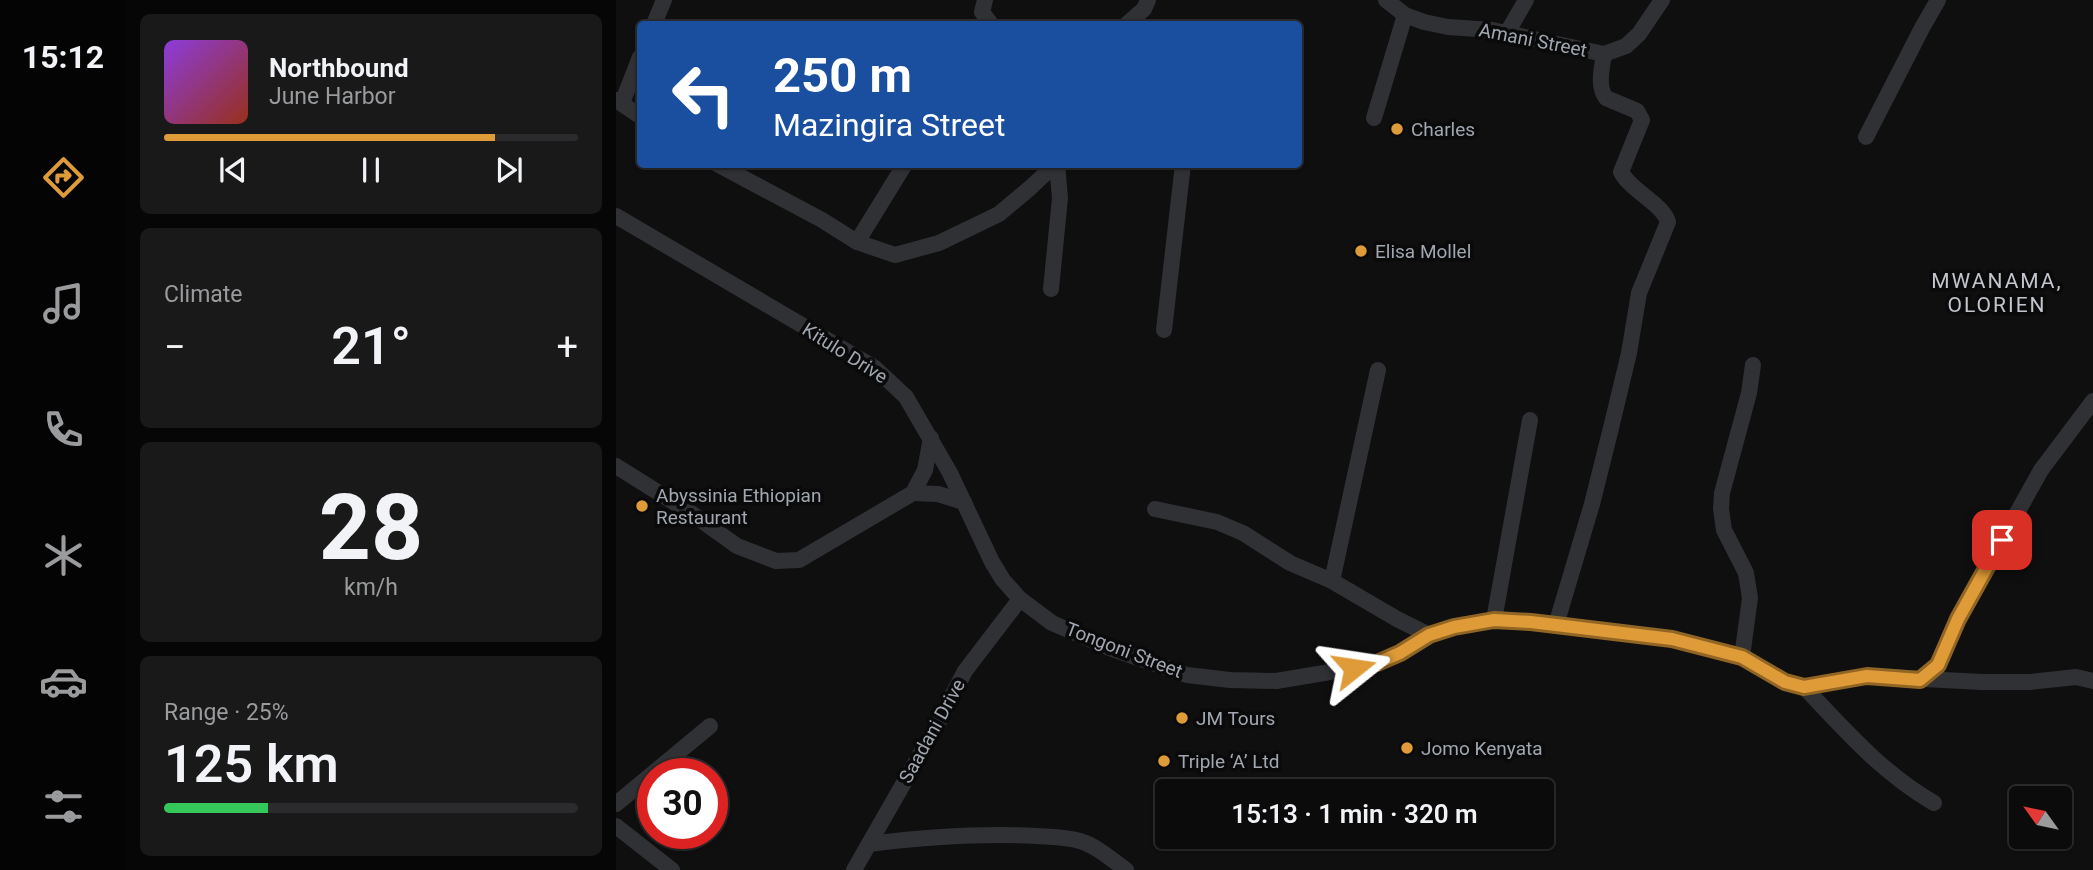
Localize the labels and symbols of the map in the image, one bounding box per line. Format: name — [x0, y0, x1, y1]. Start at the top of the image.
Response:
street label: Amani Street — [1477, 18, 1589, 62]
place label: Charles — [1411, 118, 1475, 141]
marker: Charles — [1389, 121, 1405, 137]
place label: Elisa Mollel — [1375, 240, 1471, 263]
marker: Elisa Mollel — [1353, 243, 1369, 259]
district label: MWANAMA, OLORIEN — [1931, 269, 2063, 317]
street label: Kitulo Drive — [798, 318, 892, 388]
place label: Abyssinia Ethiopian Restaurant — [656, 484, 821, 529]
marker: Abyssinia Ethiopian Restaurant — [634, 498, 650, 514]
pin — [1972, 510, 2032, 570]
street label: Tongoni Street — [1062, 617, 1186, 683]
position arrow — [1317, 631, 1391, 705]
street label: Saadani Drive — [894, 675, 970, 787]
place label: JM Tours — [1196, 707, 1275, 730]
marker: JM Tours — [1174, 710, 1190, 726]
place label: Jomo Kenyata — [1421, 737, 1543, 760]
marker: Jomo Kenyata — [1399, 740, 1415, 756]
place label: Triple ‘A’ Ltd — [1178, 750, 1279, 773]
marker: Triple ‘A’ Ltd — [1156, 753, 1172, 769]
speed limit sign: 30 — [637, 758, 728, 849]
north arrow — [2009, 786, 2072, 849]

